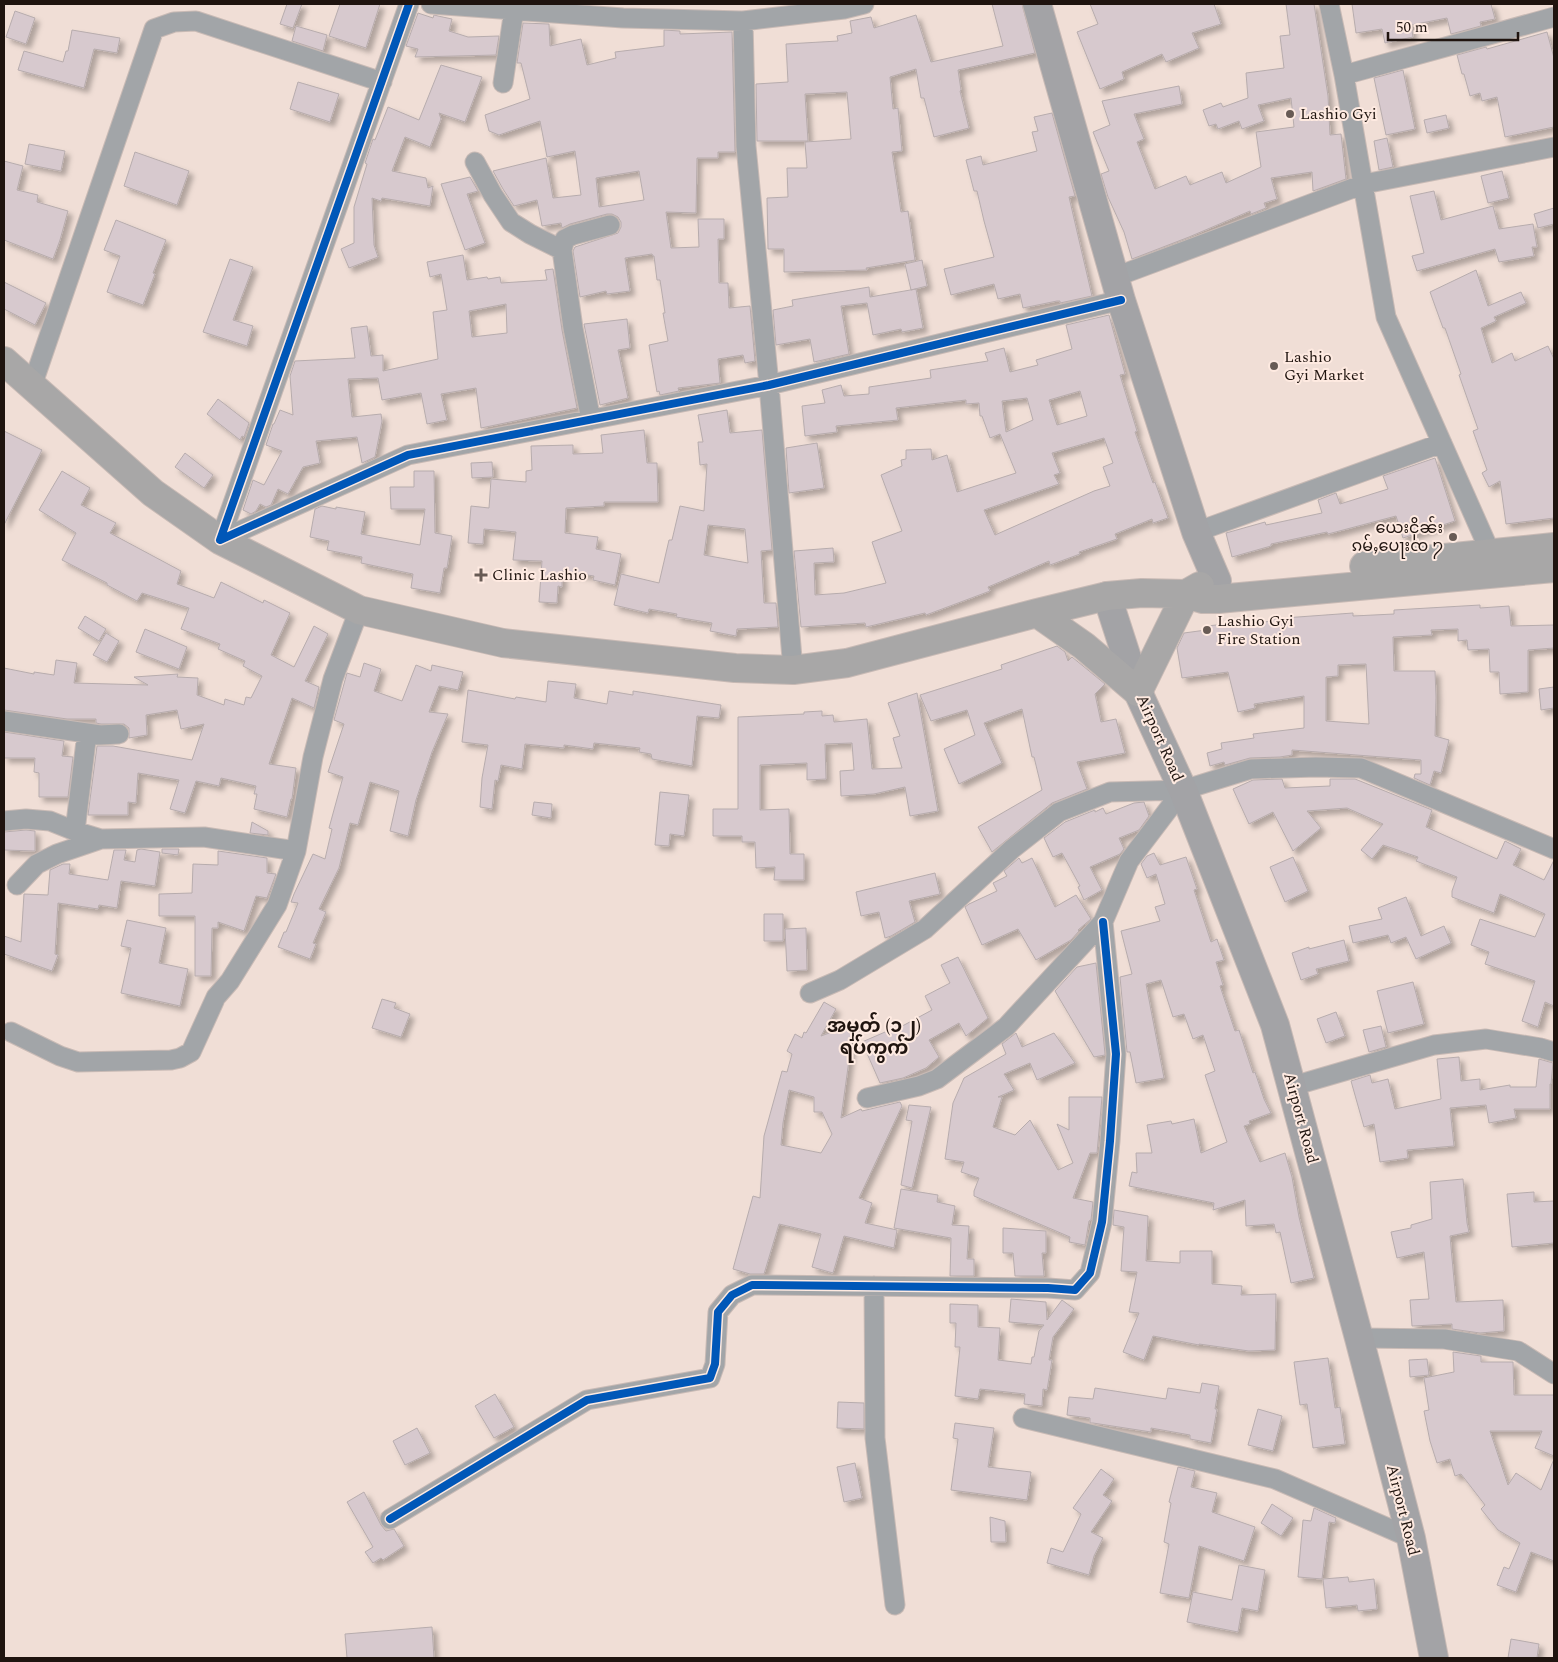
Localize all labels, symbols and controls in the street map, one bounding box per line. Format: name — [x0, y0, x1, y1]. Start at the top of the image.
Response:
scale bar — [1388, 10, 1518, 42]
text: 50 m — [1396, 16, 1428, 39]
place label: Lashio Gyi — [1300, 102, 1377, 126]
marker: Lashio Gyi — [1284, 108, 1296, 120]
place label: Lashio Gyi Market — [1284, 345, 1365, 387]
marker: Lashio Gyi Market — [1268, 360, 1280, 372]
place label: ယေးငိုၼ်း ၵမ်ႇပေႃးၸ ႒ — [1351, 516, 1443, 559]
marker: ယေးငိုၼ်း ၵမ်ႇပေႃးၸ ႒ — [1447, 531, 1459, 543]
place label: Clinic Lashio — [492, 563, 587, 587]
marker: Clinic Lashio — [474, 568, 488, 582]
place label: Lashio Gyi Fire Station — [1217, 609, 1301, 651]
marker: Lashio Gyi Fire Station — [1201, 624, 1213, 636]
street label: Airport Road — [1130, 691, 1190, 786]
district label: အမှတ် (၁၂) ရပ်ကွက် — [827, 1012, 921, 1063]
street label: Airport Road — [1277, 1070, 1325, 1166]
street label: Airport Road — [1380, 1462, 1426, 1558]

